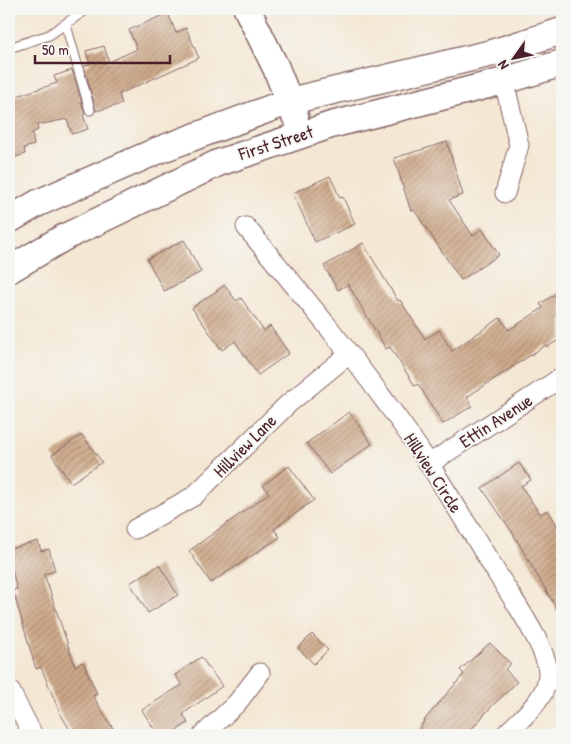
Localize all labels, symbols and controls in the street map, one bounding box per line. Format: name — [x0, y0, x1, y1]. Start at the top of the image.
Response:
scale bar — [35, 32, 170, 64]
north arrow — [488, 32, 538, 82]
text: 50 m — [42, 39, 69, 60]
text: N — [492, 57, 513, 74]
street label: First Street — [234, 119, 317, 167]
street label: Ettin Avenue — [454, 388, 537, 453]
street label: Hillview Lane — [207, 408, 282, 483]
street label: Hillview Circle — [398, 428, 469, 518]

